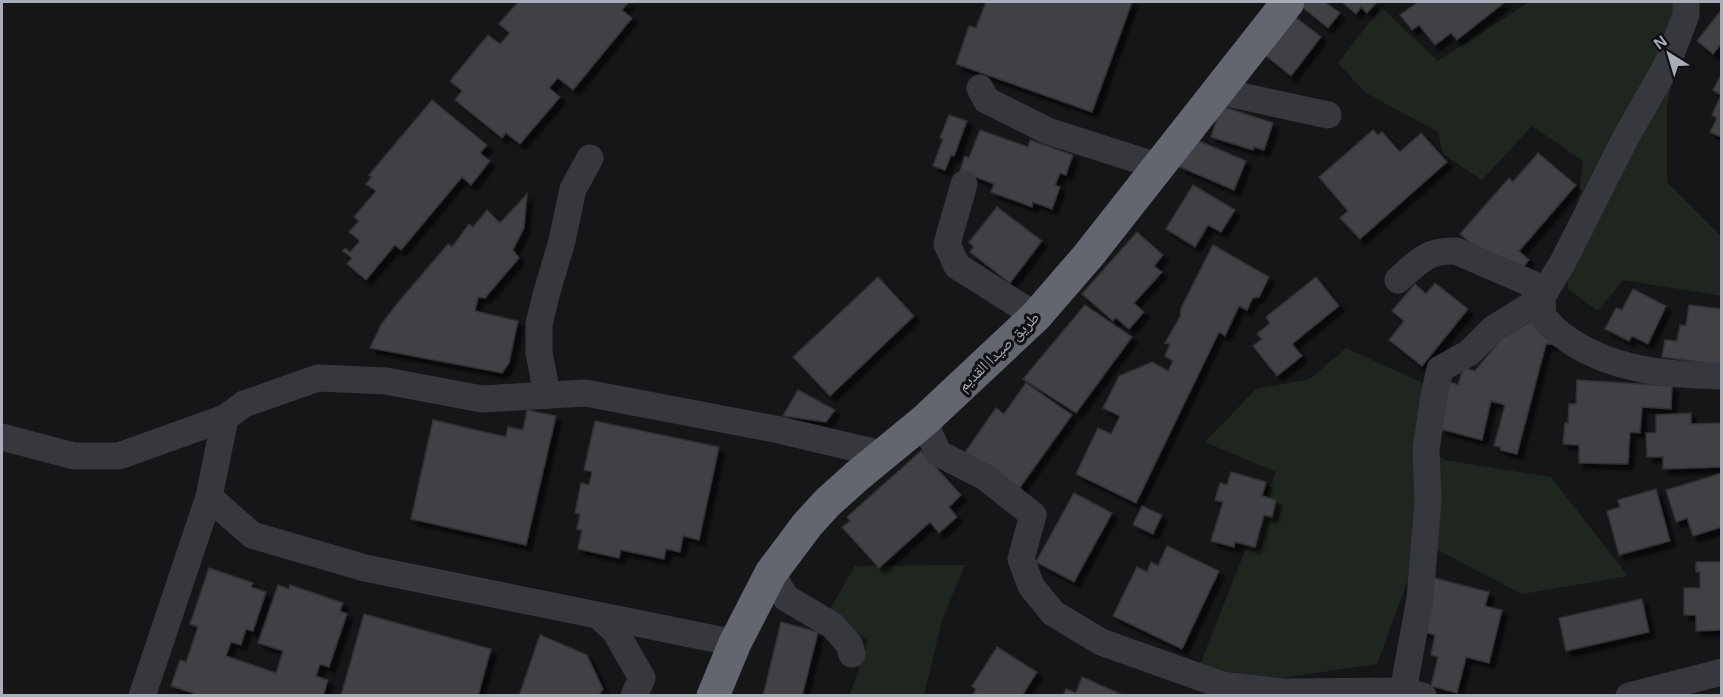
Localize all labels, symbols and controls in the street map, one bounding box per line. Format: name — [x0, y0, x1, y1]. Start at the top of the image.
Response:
north arrow — [1639, 24, 1699, 84]
text: N — [1651, 32, 1670, 53]
street label: طريق صيدا القديم — [954, 308, 1044, 396]

